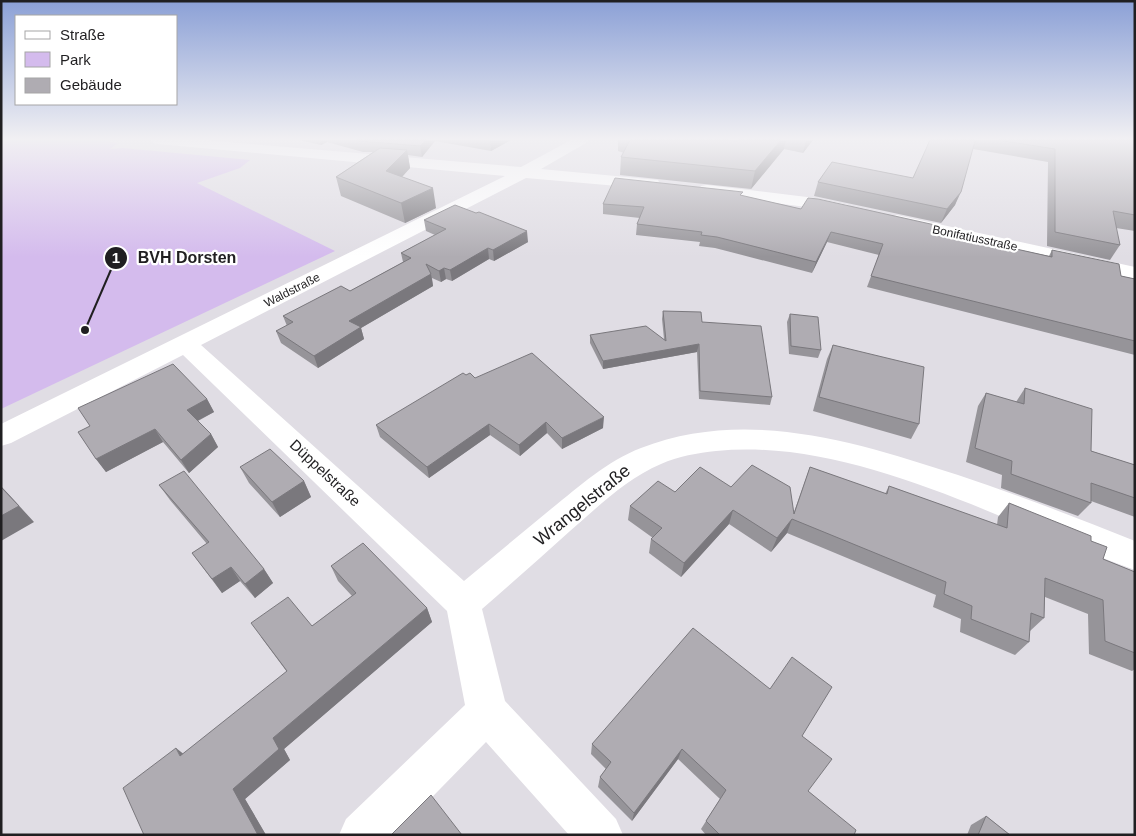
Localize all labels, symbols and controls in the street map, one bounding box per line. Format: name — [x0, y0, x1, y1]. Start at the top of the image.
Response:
legend — [15, 15, 178, 105]
text: Straße — [60, 26, 105, 43]
text: Park — [60, 51, 91, 68]
text: Gebäude — [60, 76, 122, 93]
street label: Bonifatiusstraße — [931, 222, 1019, 254]
callout: BVH Dorsten — [103, 242, 247, 273]
text: 1 — [112, 249, 120, 266]
text: BVH Dorsten — [138, 249, 236, 266]
street label: Waldstraße — [262, 270, 323, 310]
street label: Düppelstraße — [287, 436, 364, 510]
street label: Wrangelstraße — [530, 460, 634, 550]

